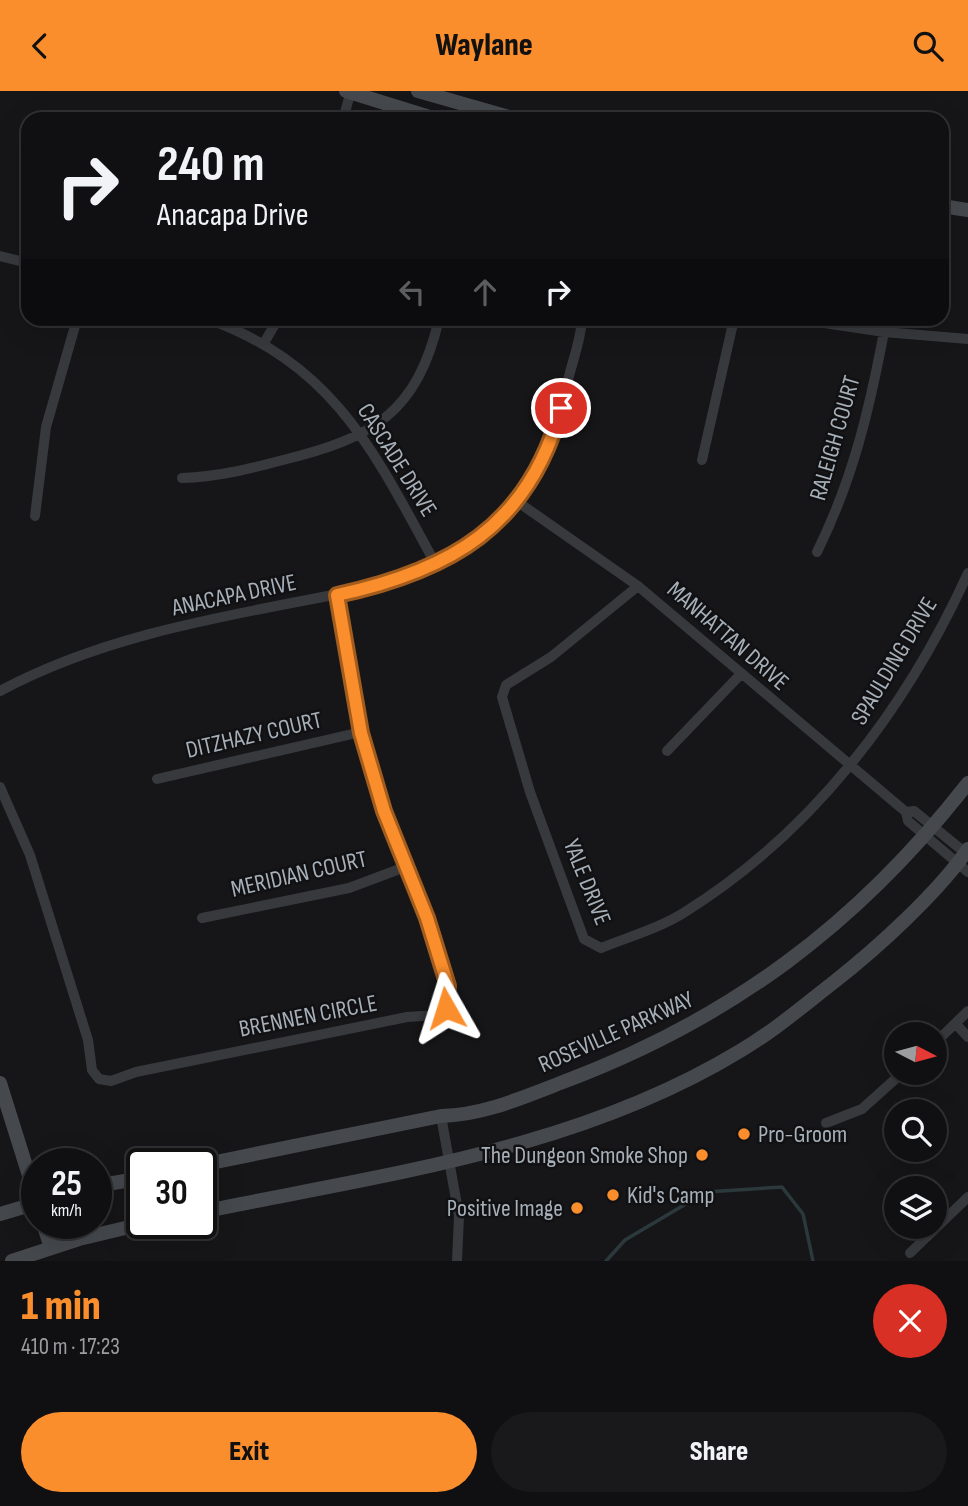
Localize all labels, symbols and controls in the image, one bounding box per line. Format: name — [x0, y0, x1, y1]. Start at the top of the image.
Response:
text: Waylane — [435, 26, 533, 65]
icon: back — [21, 27, 59, 65]
icon: search — [909, 27, 947, 65]
text: 240 m — [157, 136, 265, 195]
icon: right — [42, 140, 133, 231]
text: Anacapa Drive — [157, 196, 309, 235]
icon: left — [393, 273, 431, 311]
icon: ahead — [466, 273, 504, 311]
icon: right — [539, 273, 577, 311]
street label: RALEIGH COURT — [803, 372, 867, 504]
pin — [531, 378, 591, 438]
icon: arrive — [542, 389, 580, 427]
street label: CASCADE DRIVE — [351, 398, 443, 522]
street label: ANACAPA DRIVE — [168, 568, 299, 623]
street label: MANHATTAN DRIVE — [661, 575, 795, 697]
street label: SPAULDING DRIVE — [845, 592, 943, 730]
street label: DITZHAZY COURT — [183, 705, 325, 765]
street label: YALE DRIVE — [557, 835, 617, 929]
street label: MERIDIAN COURT — [228, 844, 370, 904]
position arrow — [409, 971, 483, 1045]
street label: ROSEVILLE PARKWAY — [534, 985, 698, 1079]
street label: BRENNEN CIRCLE — [237, 988, 379, 1044]
north arrow — [884, 1022, 947, 1085]
map controls — [884, 1022, 947, 1239]
button: search — [884, 1099, 947, 1162]
place label: Pro-Groom — [758, 1120, 847, 1149]
marker: Pro-Groom — [736, 1126, 752, 1142]
place label: The Dungeon Smoke Shop — [481, 1141, 688, 1170]
marker: The Dungeon Smoke Shop — [694, 1147, 710, 1163]
speed limit sign: 30 — [126, 1148, 217, 1239]
text: 25 — [51, 1163, 82, 1206]
button: layers — [884, 1176, 947, 1239]
place label: Kid's Camp — [627, 1181, 714, 1210]
marker: Kid's Camp — [605, 1187, 621, 1203]
place label: Positive Image — [447, 1194, 563, 1223]
text: km/h — [51, 1200, 82, 1221]
marker: Positive Image — [569, 1200, 585, 1216]
text: 1 min — [21, 1281, 101, 1332]
button: close — [873, 1284, 947, 1358]
text: 410 m · 17:23 — [21, 1333, 120, 1361]
button: Exit — [21, 1412, 477, 1492]
button: Share — [491, 1412, 947, 1492]

